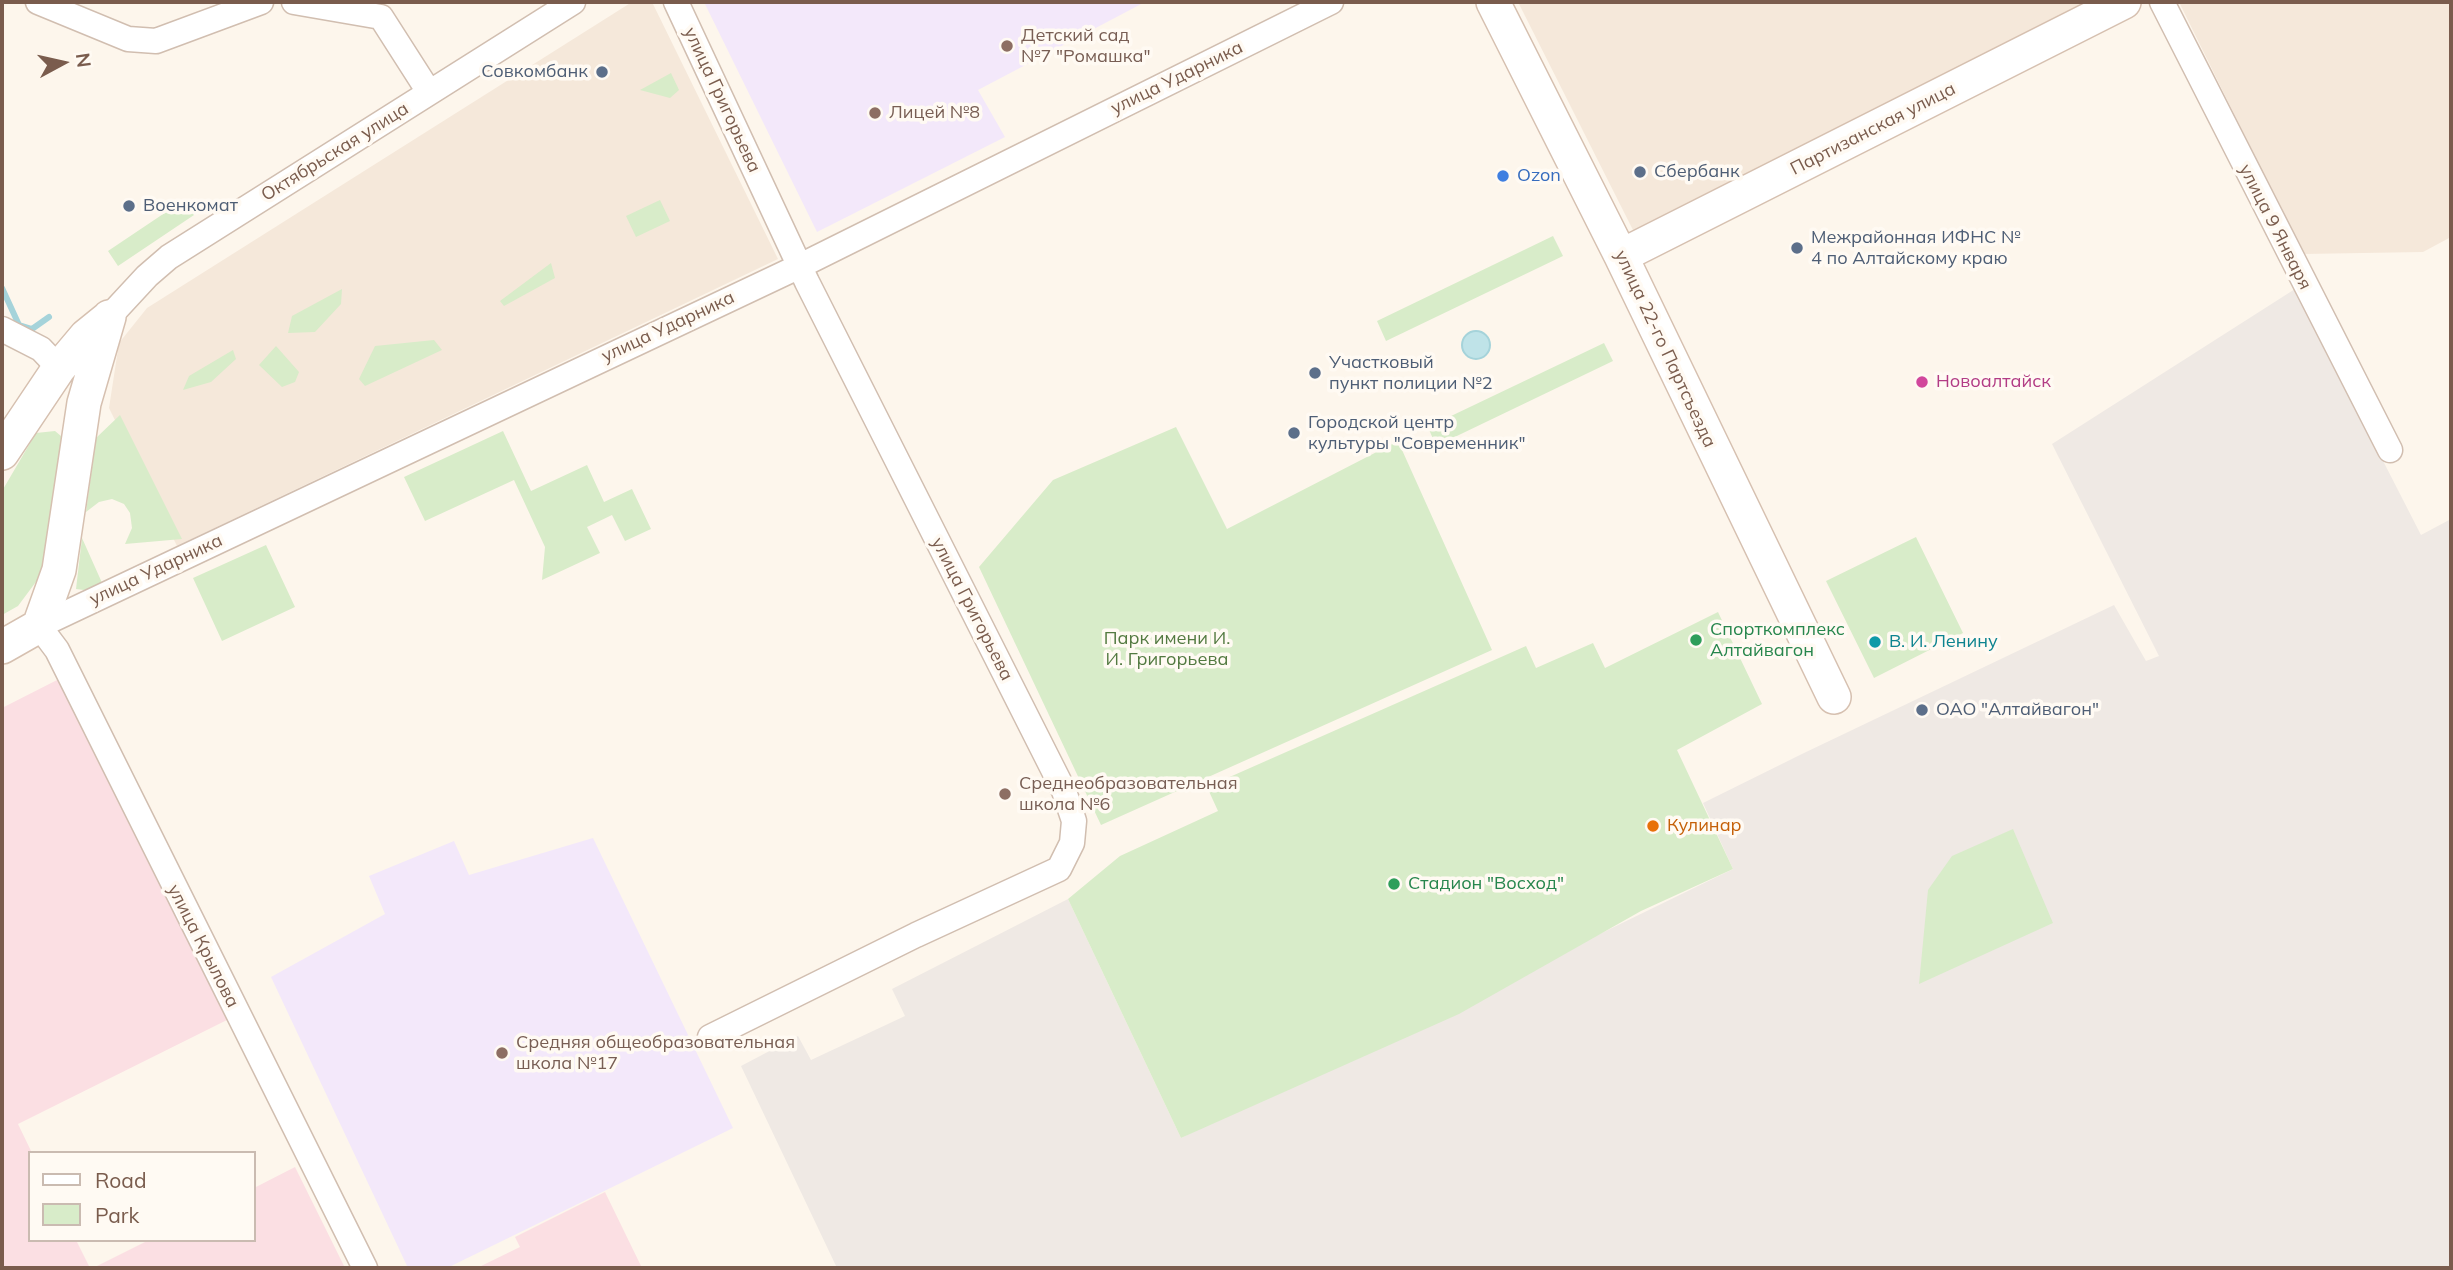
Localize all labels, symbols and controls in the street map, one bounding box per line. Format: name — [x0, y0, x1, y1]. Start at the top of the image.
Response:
street label: улица Григорьева — [679, 24, 765, 176]
place label: Детский сад №7 "Ромашка" — [1021, 25, 1151, 68]
north arrow — [28, 28, 98, 98]
street label: улица Ударника — [1107, 37, 1247, 119]
marker: Детский сад №7 "Ромашка" — [999, 38, 1015, 54]
text: N — [71, 51, 97, 69]
place label: Совкомбанк — [481, 61, 588, 83]
marker: Совкомбанк — [594, 64, 610, 80]
street label: Партизанская улица — [1787, 78, 1959, 180]
street label: Октябрьская улица — [257, 98, 413, 206]
place label: Лицей №8 — [889, 102, 980, 124]
marker: Лицей №8 — [867, 105, 883, 121]
place label: Сбербанк — [1654, 161, 1740, 183]
street label: улица 9 Января — [2234, 161, 2316, 293]
marker: Сбербанк — [1632, 164, 1648, 180]
place label: Ozon — [1517, 165, 1561, 187]
marker: Ozon — [1495, 168, 1511, 184]
place label: Военкомат — [143, 195, 238, 217]
marker: Военкомат — [121, 198, 137, 214]
place label: Межрайонная ИФНС № 4 по Алтайскому краю — [1811, 227, 2021, 270]
marker: Межрайонная ИФНС № 4 по Алтайскому краю — [1789, 240, 1805, 256]
street label: улица 22-го Партсъезда — [1610, 247, 1720, 451]
street label: улица Ударника — [598, 287, 738, 367]
place label: Участковый пункт полиции №2 — [1329, 352, 1493, 394]
marker: Участковый пункт полиции №2 — [1307, 365, 1323, 381]
place label: Новоалтайск — [1936, 371, 2051, 393]
marker: Новоалтайск — [1914, 374, 1930, 390]
place label: Городской центр культуры "Современник" — [1308, 412, 1526, 454]
marker: Городской центр культуры "Современник" — [1286, 425, 1302, 441]
street label: улица Ударника — [86, 530, 226, 610]
street label: улица Григорьева — [927, 534, 1017, 684]
place label: Спорткомплекс Алтайвагон — [1710, 619, 1845, 662]
park label: Парк имени И. И. Григорьева — [1104, 628, 1230, 670]
place label: В. И. Ленину — [1889, 631, 1998, 653]
marker: Спорткомплекс Алтайвагон — [1688, 632, 1704, 648]
marker: В. И. Ленину — [1867, 634, 1883, 650]
place label: ОАО "Алтайвагон" — [1936, 699, 2099, 721]
marker: ОАО "Алтайвагон" — [1914, 702, 1930, 718]
place label: Среднеобразовательная школа №6 — [1019, 773, 1238, 816]
marker: Среднеобразовательная школа №6 — [997, 786, 1013, 802]
place label: Кулинар — [1667, 815, 1742, 837]
marker: Кулинар — [1645, 818, 1661, 834]
place label: Стадион "Восход" — [1408, 873, 1564, 895]
marker: Стадион "Восход" — [1386, 876, 1402, 892]
street label: улица Крылова — [163, 881, 243, 1011]
place label: Средняя общеобразовательная школа №17 — [516, 1032, 795, 1074]
marker: Средняя общеобразовательная школа №17 — [494, 1045, 510, 1061]
legend — [28, 1151, 256, 1242]
text: Road — [95, 1167, 146, 1193]
text: Park — [95, 1202, 139, 1228]

